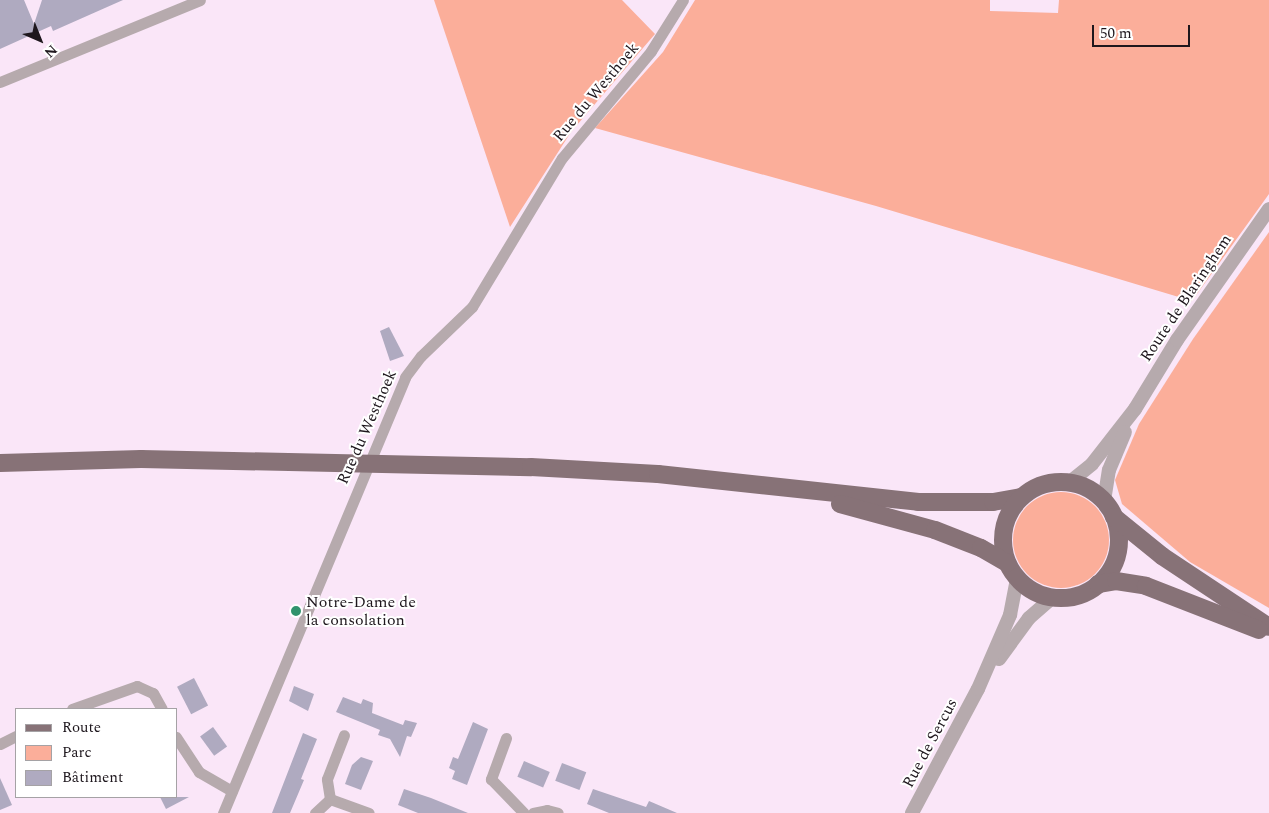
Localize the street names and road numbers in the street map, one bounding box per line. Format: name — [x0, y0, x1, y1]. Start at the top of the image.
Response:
street label: Rue du Westhoek — [549, 39, 643, 145]
street label: Route de Blaringhem — [1136, 231, 1236, 365]
street label: Rue du Westhoek — [333, 367, 401, 487]
street label: Rue de Sercus — [898, 695, 962, 791]

